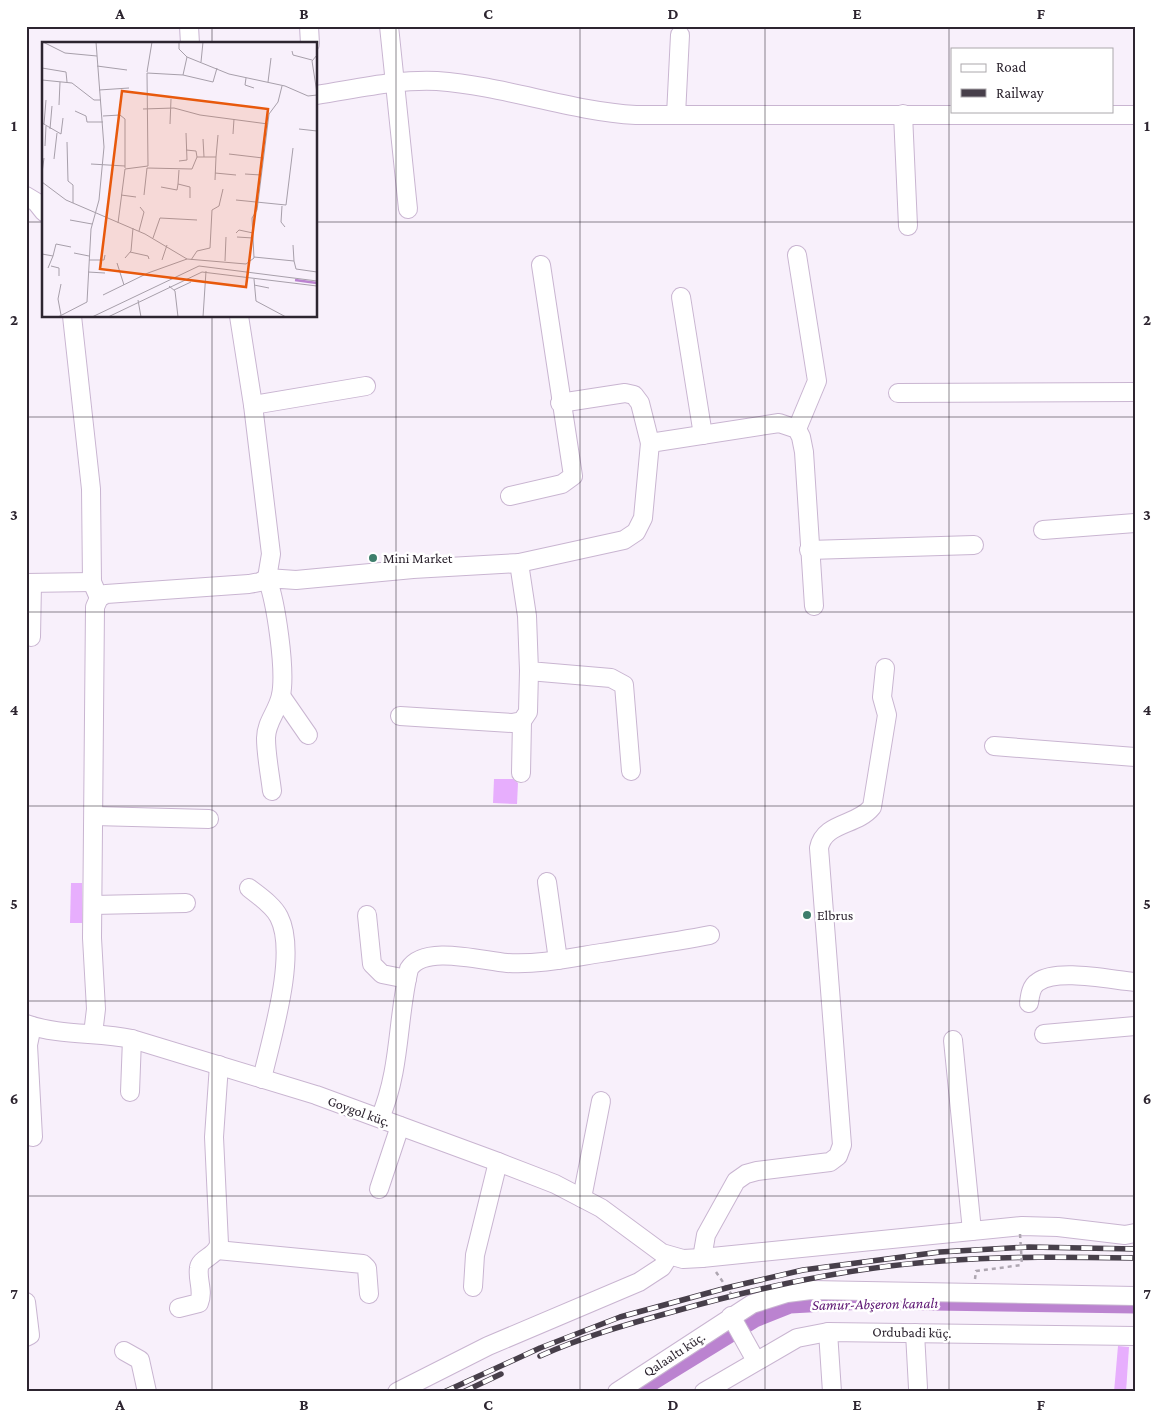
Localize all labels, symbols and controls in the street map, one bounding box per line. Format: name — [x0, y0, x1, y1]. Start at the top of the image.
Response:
text: A — [114, 5, 125, 22]
text: B — [299, 5, 309, 22]
text: C — [483, 5, 493, 22]
text: D — [667, 5, 679, 22]
text: E — [852, 5, 862, 22]
text: F — [1037, 5, 1046, 22]
inset map — [42, 42, 318, 318]
legend — [951, 48, 1114, 112]
text: Road — [996, 59, 1027, 75]
text: Railway — [996, 85, 1044, 102]
text: 1 — [11, 117, 17, 134]
text: 1 — [1144, 117, 1150, 134]
text: 2 — [10, 311, 18, 328]
text: 2 — [1143, 311, 1151, 328]
text: 3 — [10, 506, 18, 523]
text: 3 — [1143, 506, 1151, 523]
place label: Mini Market — [383, 550, 453, 566]
marker: Mini Market — [367, 552, 379, 564]
text: 4 — [10, 701, 19, 718]
text: 4 — [1143, 701, 1152, 718]
text: 5 — [10, 895, 18, 912]
text: 5 — [1143, 895, 1151, 912]
place label: Elbrus — [817, 907, 853, 923]
marker: Elbrus — [801, 909, 813, 921]
text: 6 — [10, 1090, 18, 1107]
text: 6 — [1143, 1090, 1151, 1107]
street label: Goygol küç. — [326, 1092, 392, 1130]
text: 7 — [10, 1285, 18, 1302]
text: 7 — [1143, 1285, 1151, 1302]
water label: Samur-Abşeron kanalı — [812, 1295, 938, 1314]
street label: Ordubadi küç. — [872, 1323, 952, 1341]
street label: Qalaaltı küç. — [640, 1328, 708, 1380]
text: A — [114, 1396, 125, 1413]
text: B — [299, 1396, 309, 1413]
text: C — [483, 1396, 493, 1413]
text: D — [667, 1396, 679, 1413]
text: E — [852, 1396, 862, 1413]
text: F — [1037, 1396, 1046, 1413]

